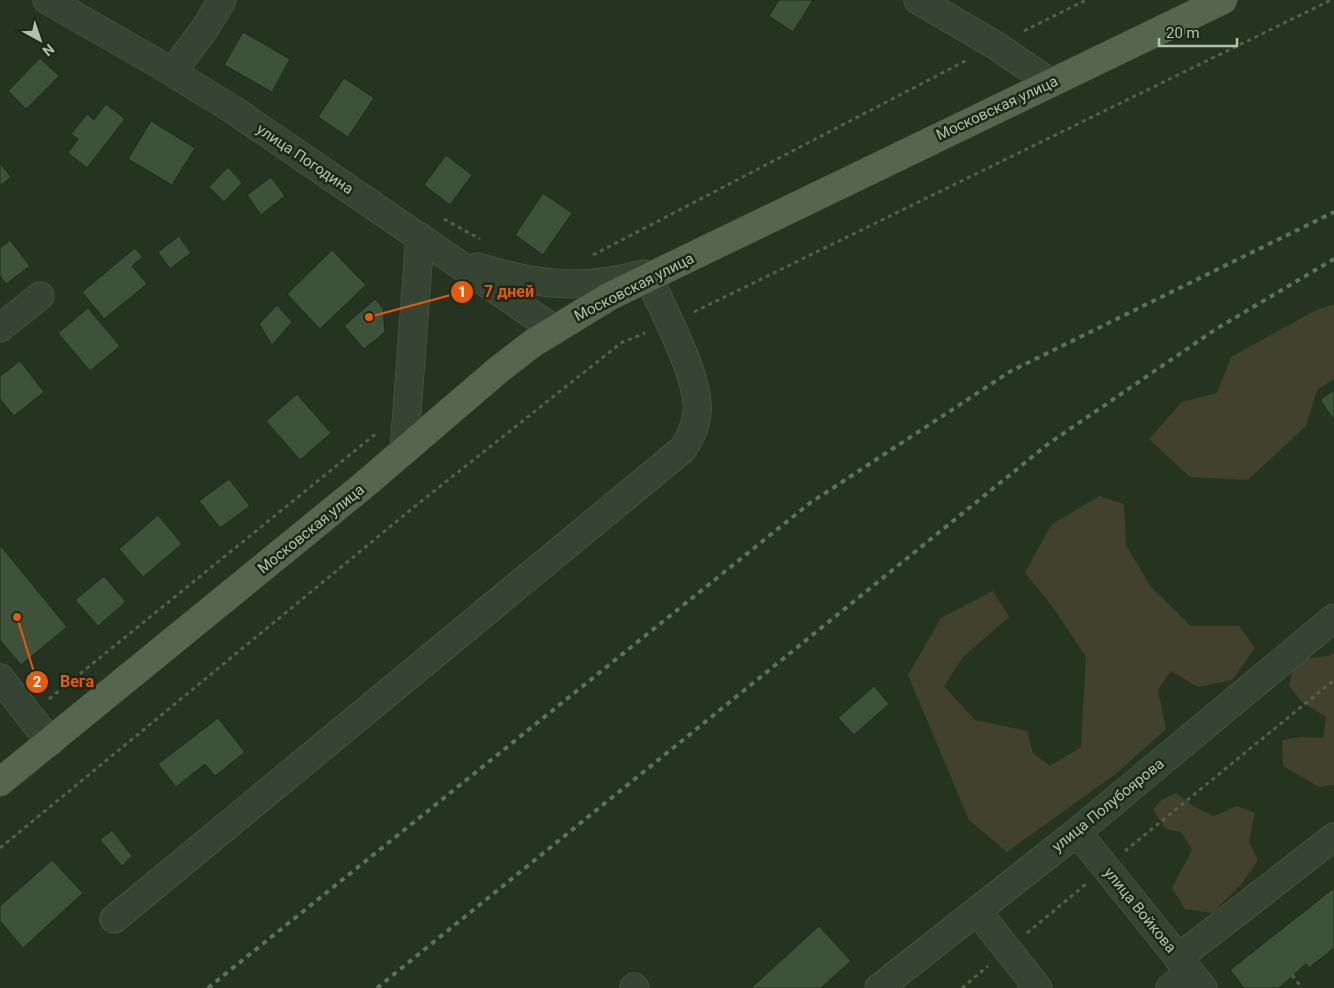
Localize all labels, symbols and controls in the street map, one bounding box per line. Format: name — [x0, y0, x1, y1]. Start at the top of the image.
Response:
north arrow — [15, 15, 65, 65]
scale bar — [1159, 15, 1236, 47]
text: 20 m — [1166, 24, 1200, 42]
text: N — [39, 41, 57, 59]
street label: Московская улица — [933, 72, 1061, 144]
street label: улица Погодина — [253, 120, 357, 198]
street label: Московская улица — [571, 249, 697, 325]
callout: 7 дней — [449, 276, 544, 307]
text: 7 дней — [484, 282, 534, 301]
text: 1 — [458, 283, 466, 301]
street label: Московская улица — [254, 481, 368, 577]
callout: Вега — [25, 666, 104, 697]
text: Вега — [60, 672, 95, 691]
text: 2 — [33, 673, 42, 691]
street label: улица Полубоярова — [1048, 754, 1168, 856]
street label: улица Войкова — [1100, 864, 1180, 956]

